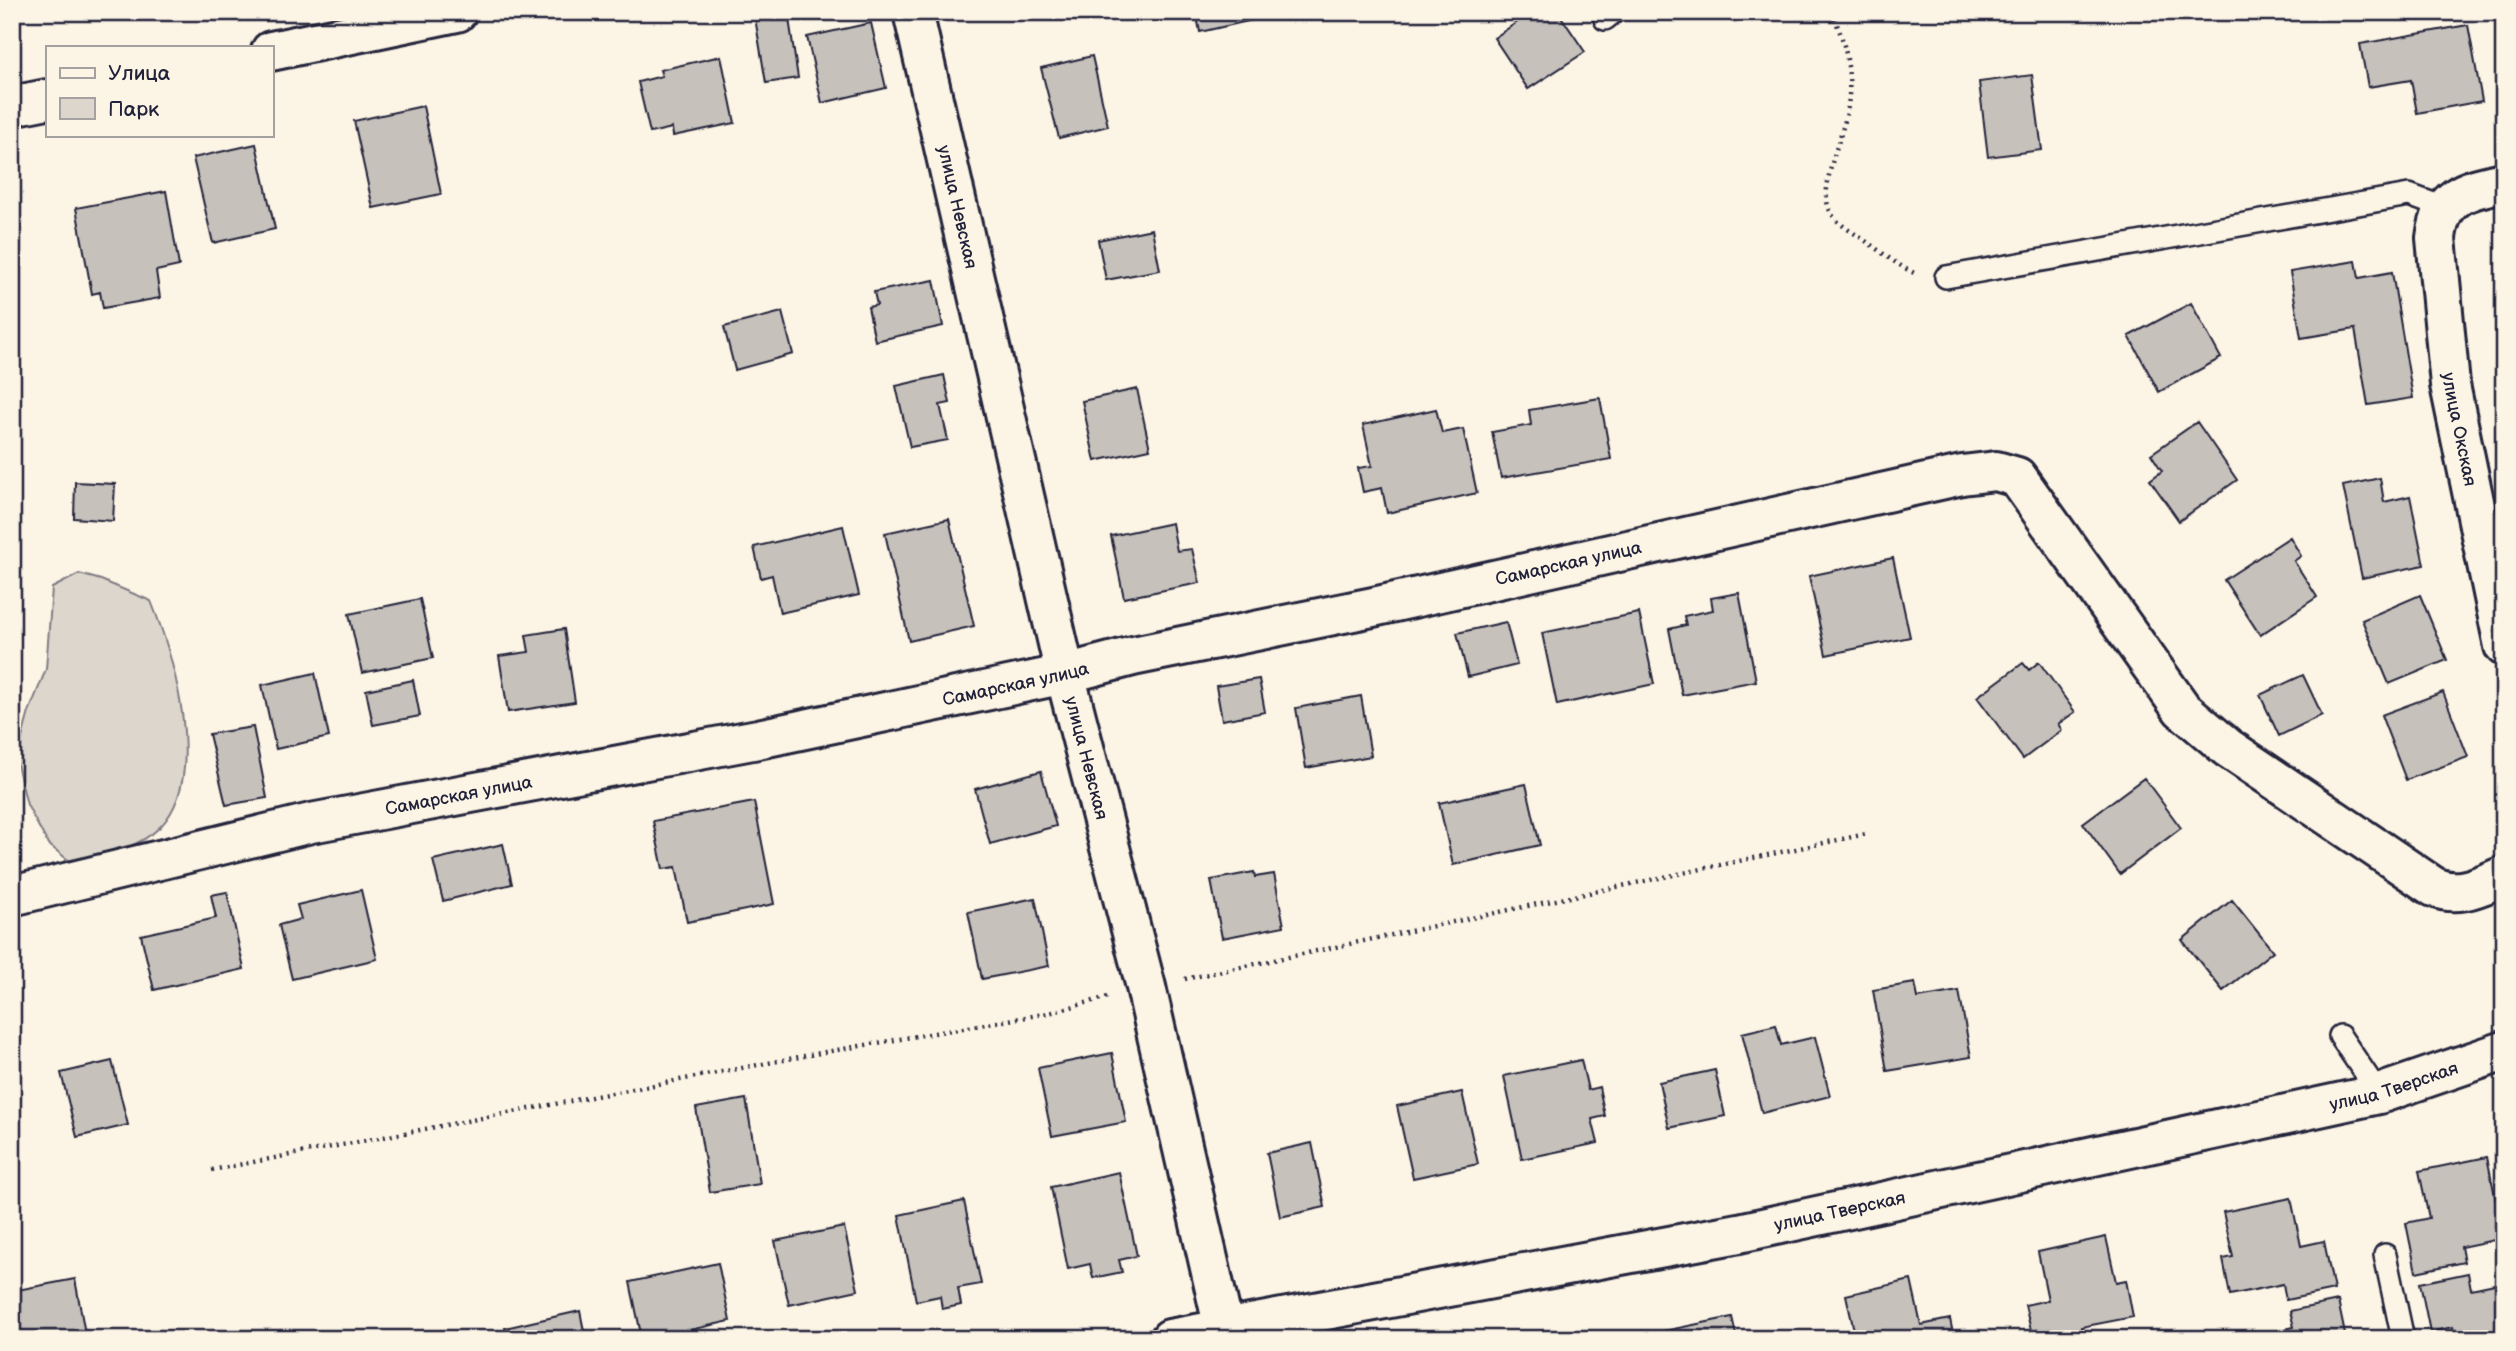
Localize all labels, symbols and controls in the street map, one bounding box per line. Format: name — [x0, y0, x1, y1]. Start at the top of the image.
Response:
legend — [46, 46, 273, 136]
text: Улица — [108, 61, 171, 86]
text: Парк — [108, 97, 159, 122]
street label: улица Невская — [933, 143, 982, 271]
street label: улица Окская — [2438, 371, 2481, 488]
street label: Самарская улица — [1494, 537, 1644, 590]
street label: Самарская улица — [941, 658, 1091, 711]
street label: улица Невская — [1060, 694, 1112, 822]
street label: Самарская улица — [384, 772, 534, 820]
street label: улица Тверская — [2328, 1058, 2461, 1115]
street label: улица Тверская — [1772, 1187, 1907, 1236]

